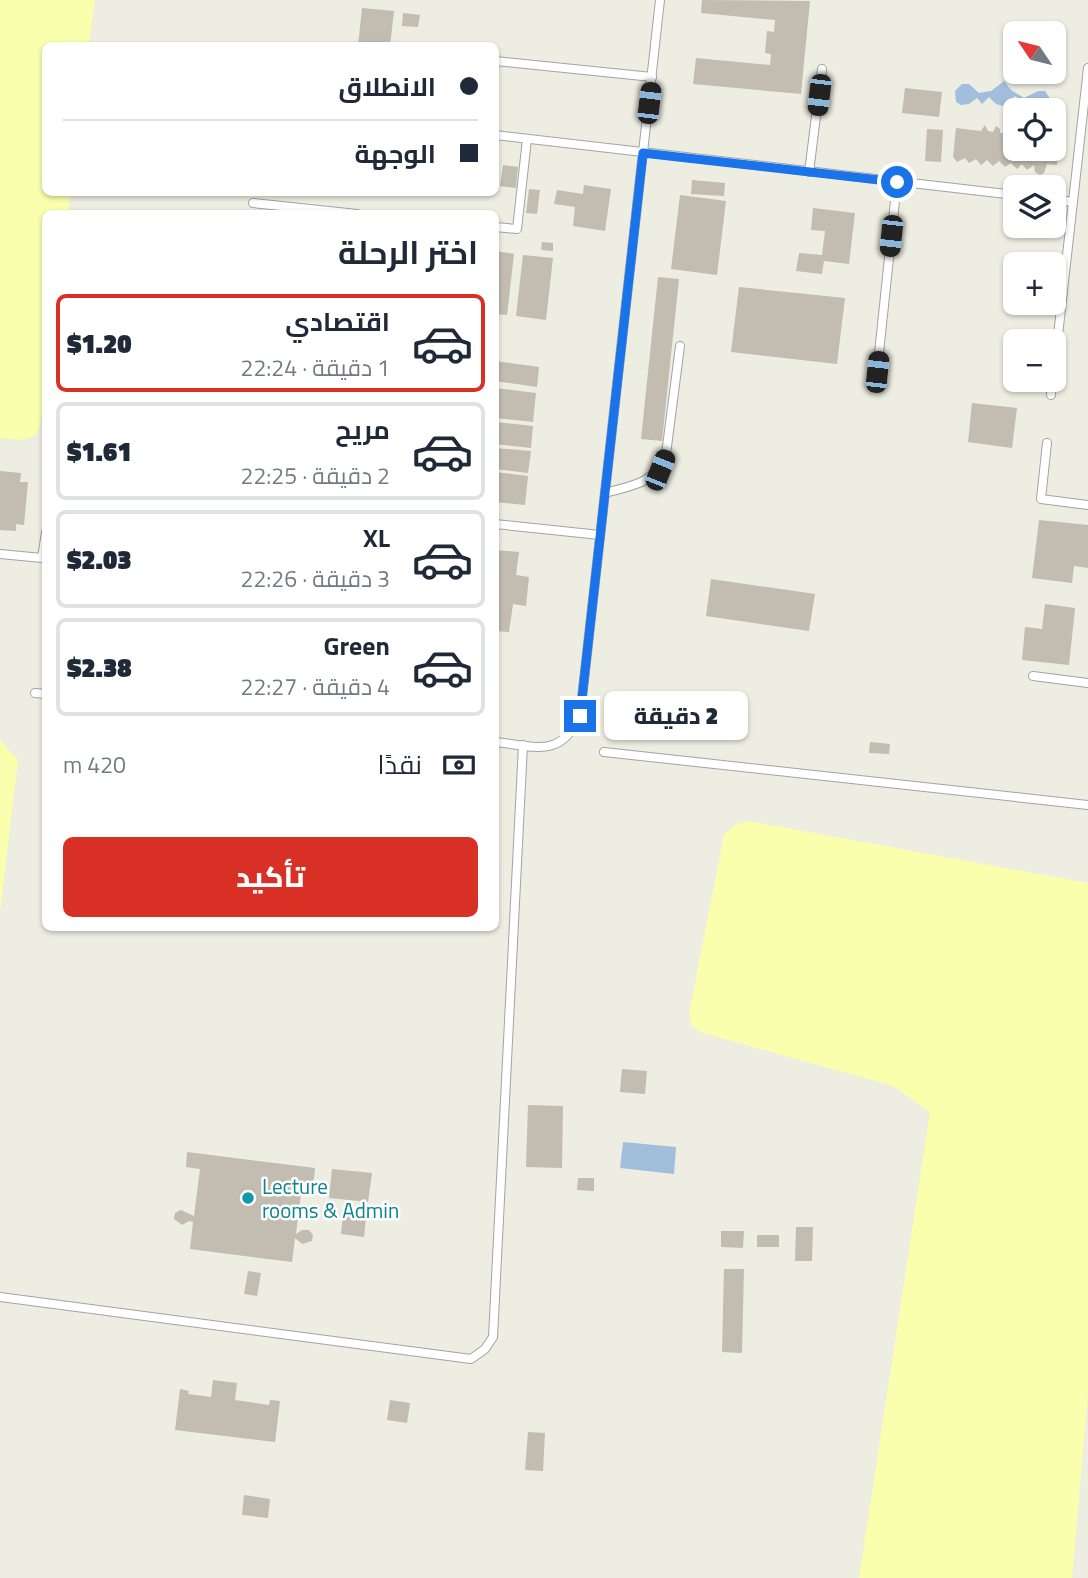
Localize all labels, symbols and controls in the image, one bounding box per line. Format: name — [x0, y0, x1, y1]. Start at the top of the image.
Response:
north arrow — [1003, 21, 1066, 84]
map controls — [1003, 21, 1066, 392]
text: الانطلاق — [338, 67, 436, 106]
car — [807, 73, 832, 117]
car — [637, 81, 662, 125]
button: locate — [1003, 98, 1066, 161]
text: الوجهة — [355, 134, 436, 173]
route start — [881, 166, 913, 198]
button: layers — [1003, 175, 1066, 238]
car — [879, 214, 904, 258]
text: اختر الرحلة — [338, 228, 478, 276]
button: + — [1003, 252, 1066, 315]
text: اقتصادي — [285, 302, 390, 341]
icon: car — [411, 312, 474, 375]
text: $1.20 — [67, 324, 132, 363]
button: − — [1003, 329, 1066, 392]
text: 1 دقيقة · 22:24 — [241, 350, 390, 385]
car — [865, 350, 890, 394]
text: مريح — [335, 410, 390, 449]
icon: car — [411, 420, 474, 483]
text: $1.61 — [67, 432, 132, 471]
car — [643, 447, 678, 493]
text: 2 دقيقة · 22:25 — [241, 458, 390, 493]
text: XL — [363, 518, 390, 557]
icon: car — [411, 528, 474, 591]
text: $2.03 — [67, 540, 132, 579]
text: 3 دقيقة · 22:26 — [241, 561, 390, 596]
text: Green — [324, 626, 390, 665]
icon: car — [411, 636, 474, 699]
text: $2.38 — [67, 648, 132, 687]
text: 4 دقيقة · 22:27 — [241, 669, 390, 704]
callout: 2 دقيقة — [604, 692, 748, 740]
text: 2 دقيقة — [634, 698, 718, 733]
route end — [564, 700, 596, 732]
text: نقدًا — [378, 745, 422, 784]
icon: cash — [440, 746, 478, 784]
text: 420 m — [63, 747, 126, 782]
button: تأكيد — [63, 837, 478, 917]
place label: Lecture rooms & Admin — [262, 1170, 399, 1226]
marker: Lecture rooms & Admin — [240, 1190, 256, 1206]

